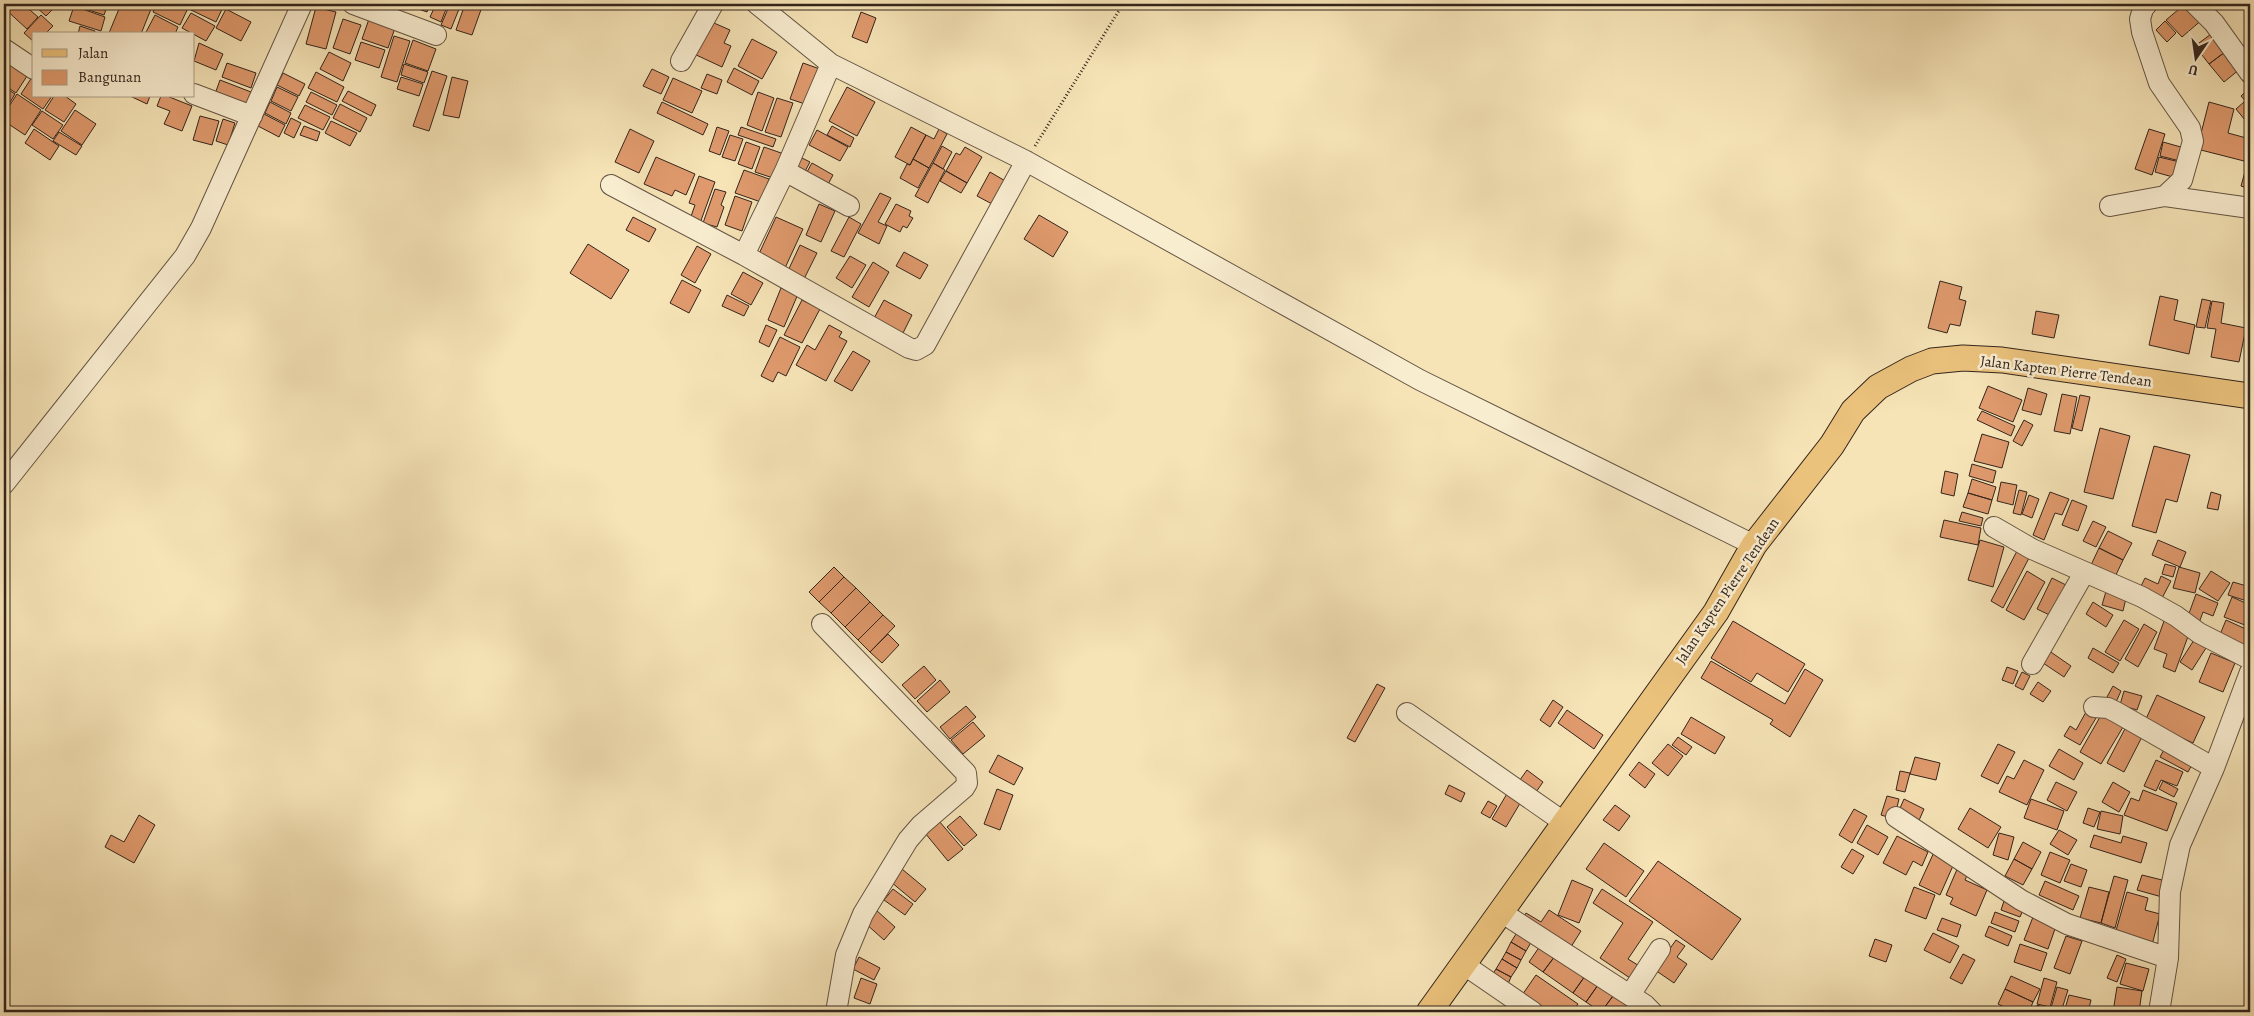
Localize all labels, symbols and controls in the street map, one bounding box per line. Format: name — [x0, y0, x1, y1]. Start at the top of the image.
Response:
legend — [32, 32, 195, 98]
north arrow — [2172, 32, 2222, 82]
text: Jalan — [78, 43, 108, 63]
text: U — [2187, 60, 2200, 80]
text: Bangunan — [78, 67, 141, 87]
street label: Jalan Kapten Pierre Tendean — [1979, 351, 2153, 391]
street label: Jalan Kapten Pierre Tendean — [1670, 514, 1784, 668]

